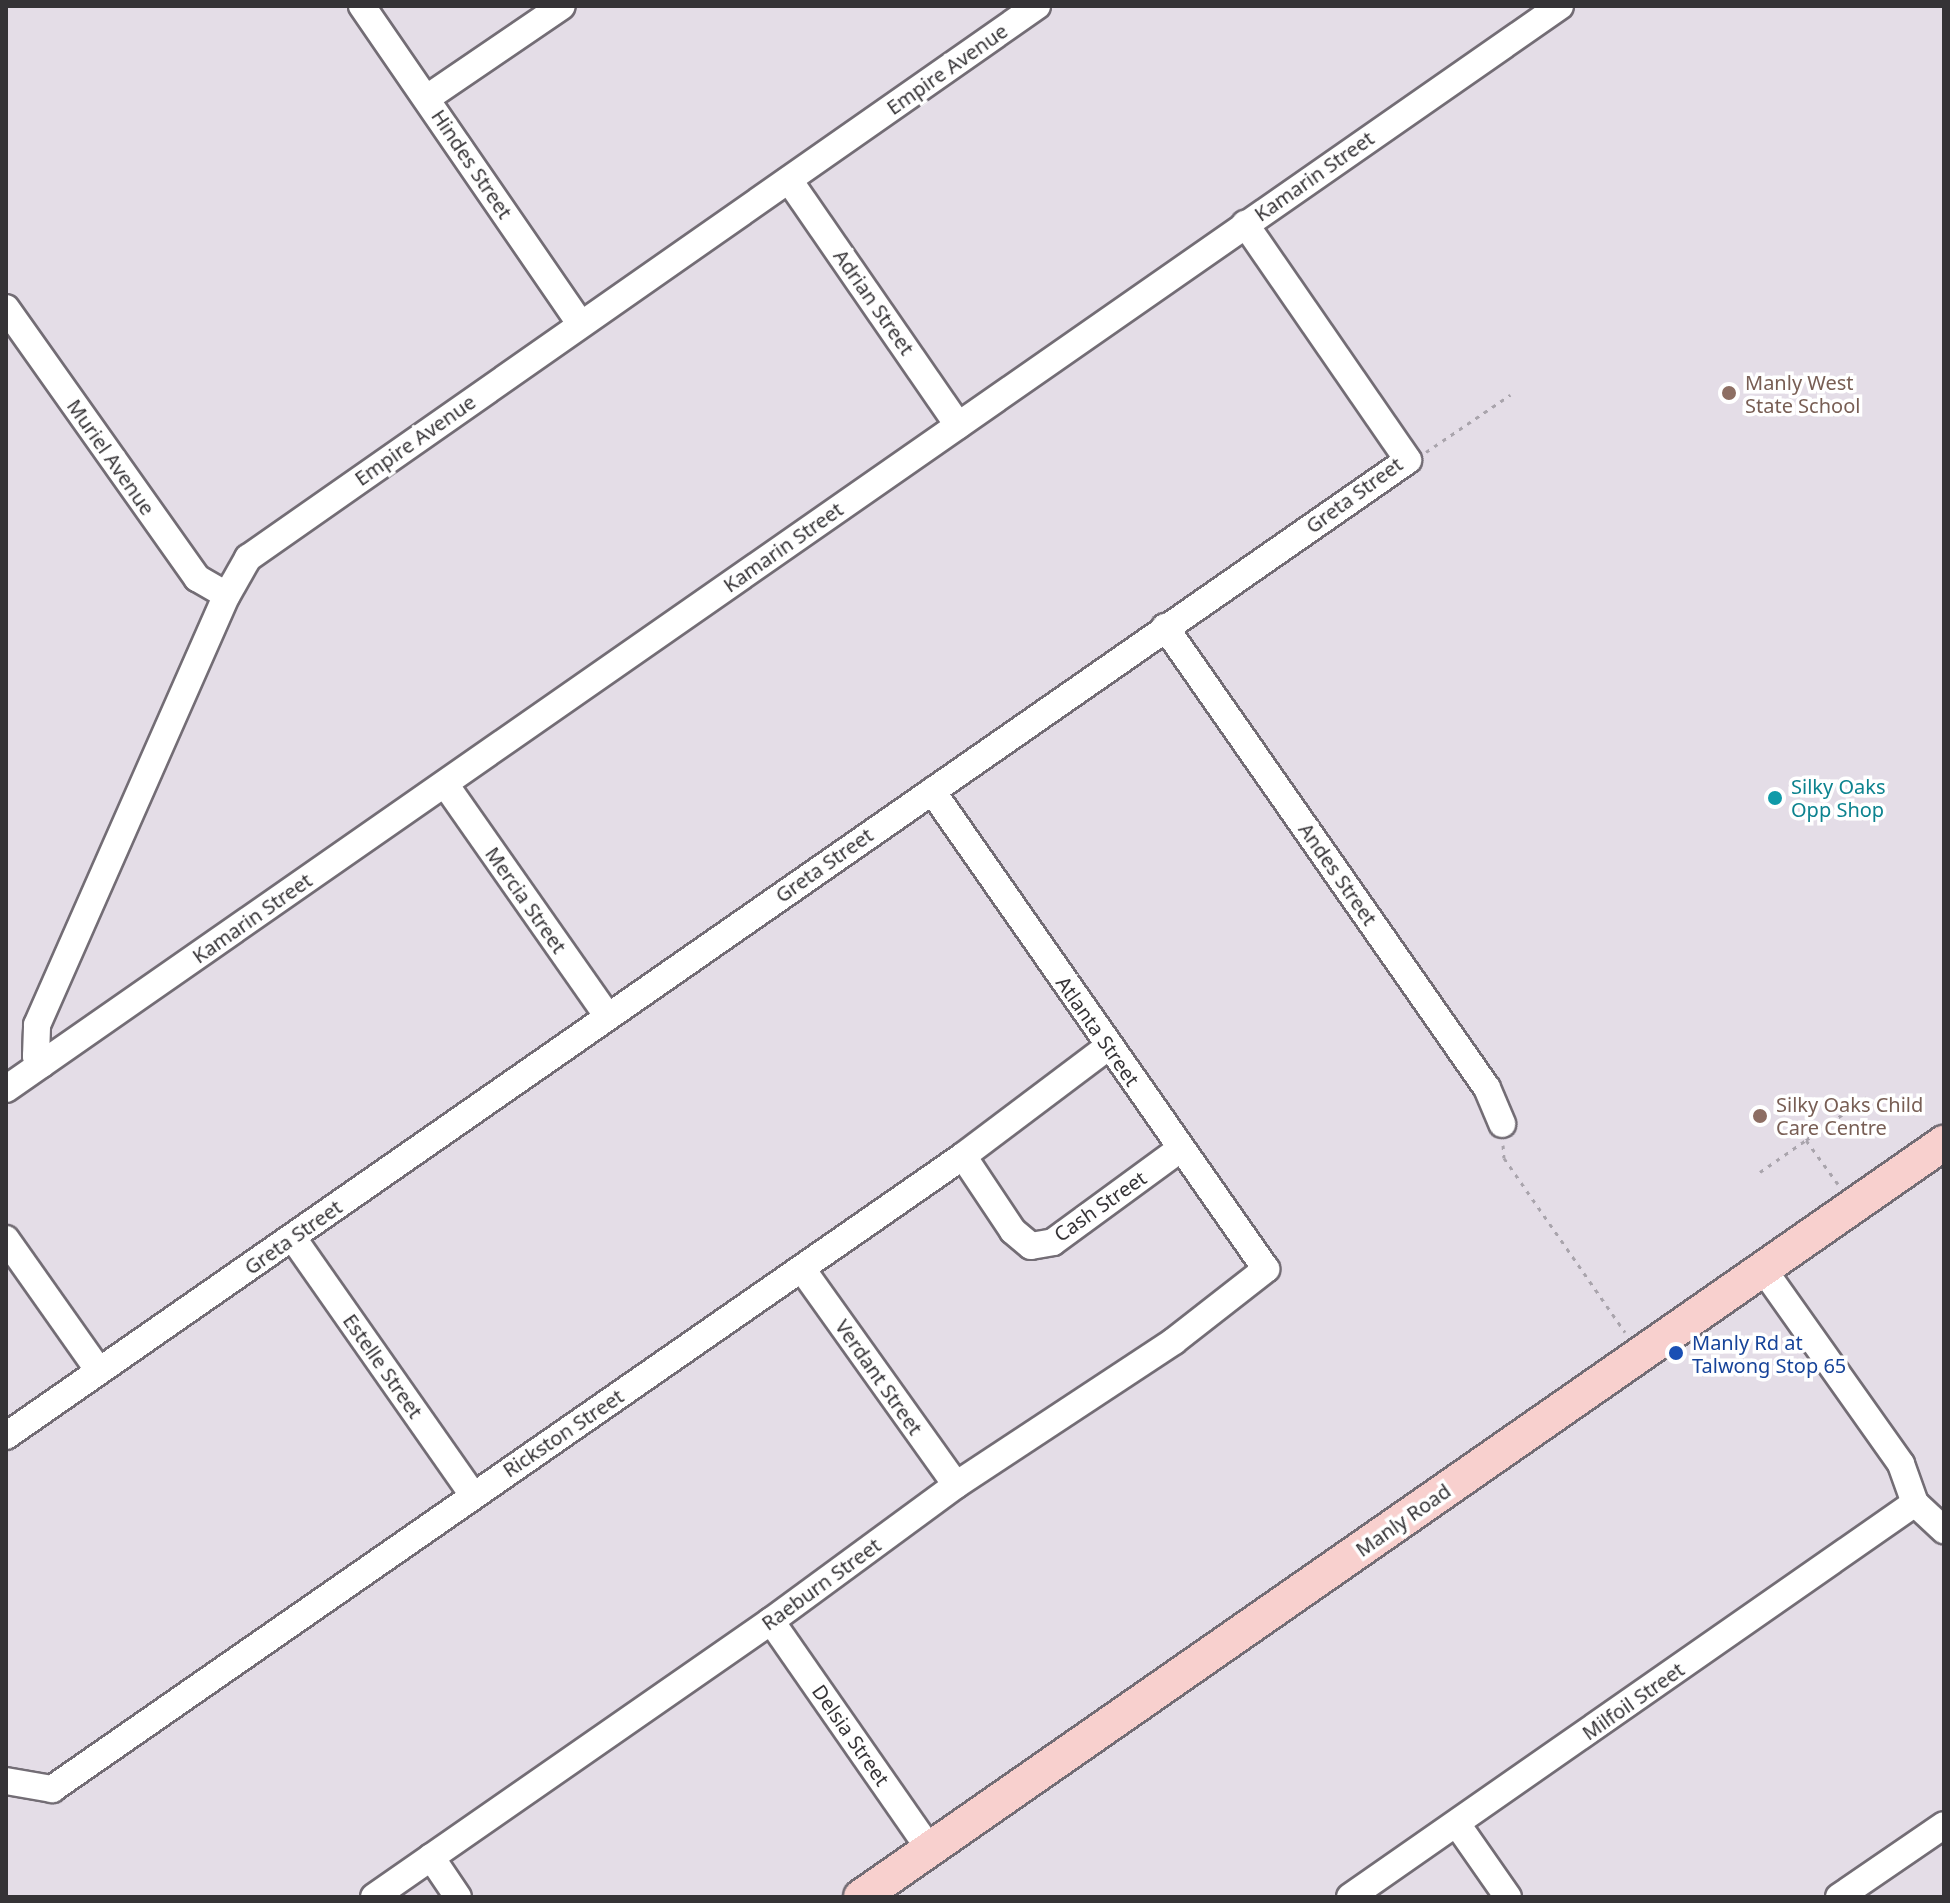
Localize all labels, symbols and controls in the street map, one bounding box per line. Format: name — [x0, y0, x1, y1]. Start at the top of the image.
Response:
street label: Empire Avenue — [882, 18, 1012, 120]
street label: Hindes Street — [427, 105, 517, 223]
street label: Kamarin Street — [1250, 126, 1378, 226]
street label: Adrian Street — [829, 245, 919, 359]
place label: Manly West State School — [1745, 370, 1860, 417]
marker: Manly West State School — [1720, 384, 1738, 402]
street label: Empire Avenue — [350, 389, 480, 491]
street label: Muriel Avenue — [62, 395, 160, 519]
street label: Greta Street — [1301, 452, 1407, 538]
street label: Kamarin Street — [719, 497, 847, 597]
place label: Silky Oaks Opp Shop — [1791, 774, 1885, 821]
marker: Silky Oaks Opp Shop — [1766, 789, 1784, 807]
street label: Andes Street — [1294, 818, 1382, 930]
street label: Greta Street — [771, 823, 877, 907]
street label: Mercia Street — [481, 842, 571, 958]
street label: Kamarin Street — [188, 868, 316, 968]
street label: Atlanta Street — [1051, 972, 1145, 1090]
place label: Silky Oaks Child Care Centre — [1776, 1092, 1923, 1139]
marker: Silky Oaks Child Care Centre — [1751, 1107, 1769, 1125]
street label: Cash Street — [1049, 1166, 1151, 1246]
street label: Greta Street — [240, 1195, 346, 1279]
street label: Estelle Street — [338, 1309, 428, 1423]
street label: Verdant Street — [830, 1315, 928, 1439]
place label: Manly Rd at Talwong Stop 65 — [1692, 1330, 1846, 1377]
marker: Manly Rd at Talwong Stop 65 — [1667, 1344, 1685, 1362]
street label: Rickston Street — [498, 1384, 628, 1482]
street label: Manly Road — [1351, 1479, 1455, 1561]
street label: Raeburn Street — [757, 1533, 885, 1635]
street label: Milfoil Street — [1577, 1657, 1689, 1745]
street label: Delsia Street — [807, 1680, 895, 1790]

